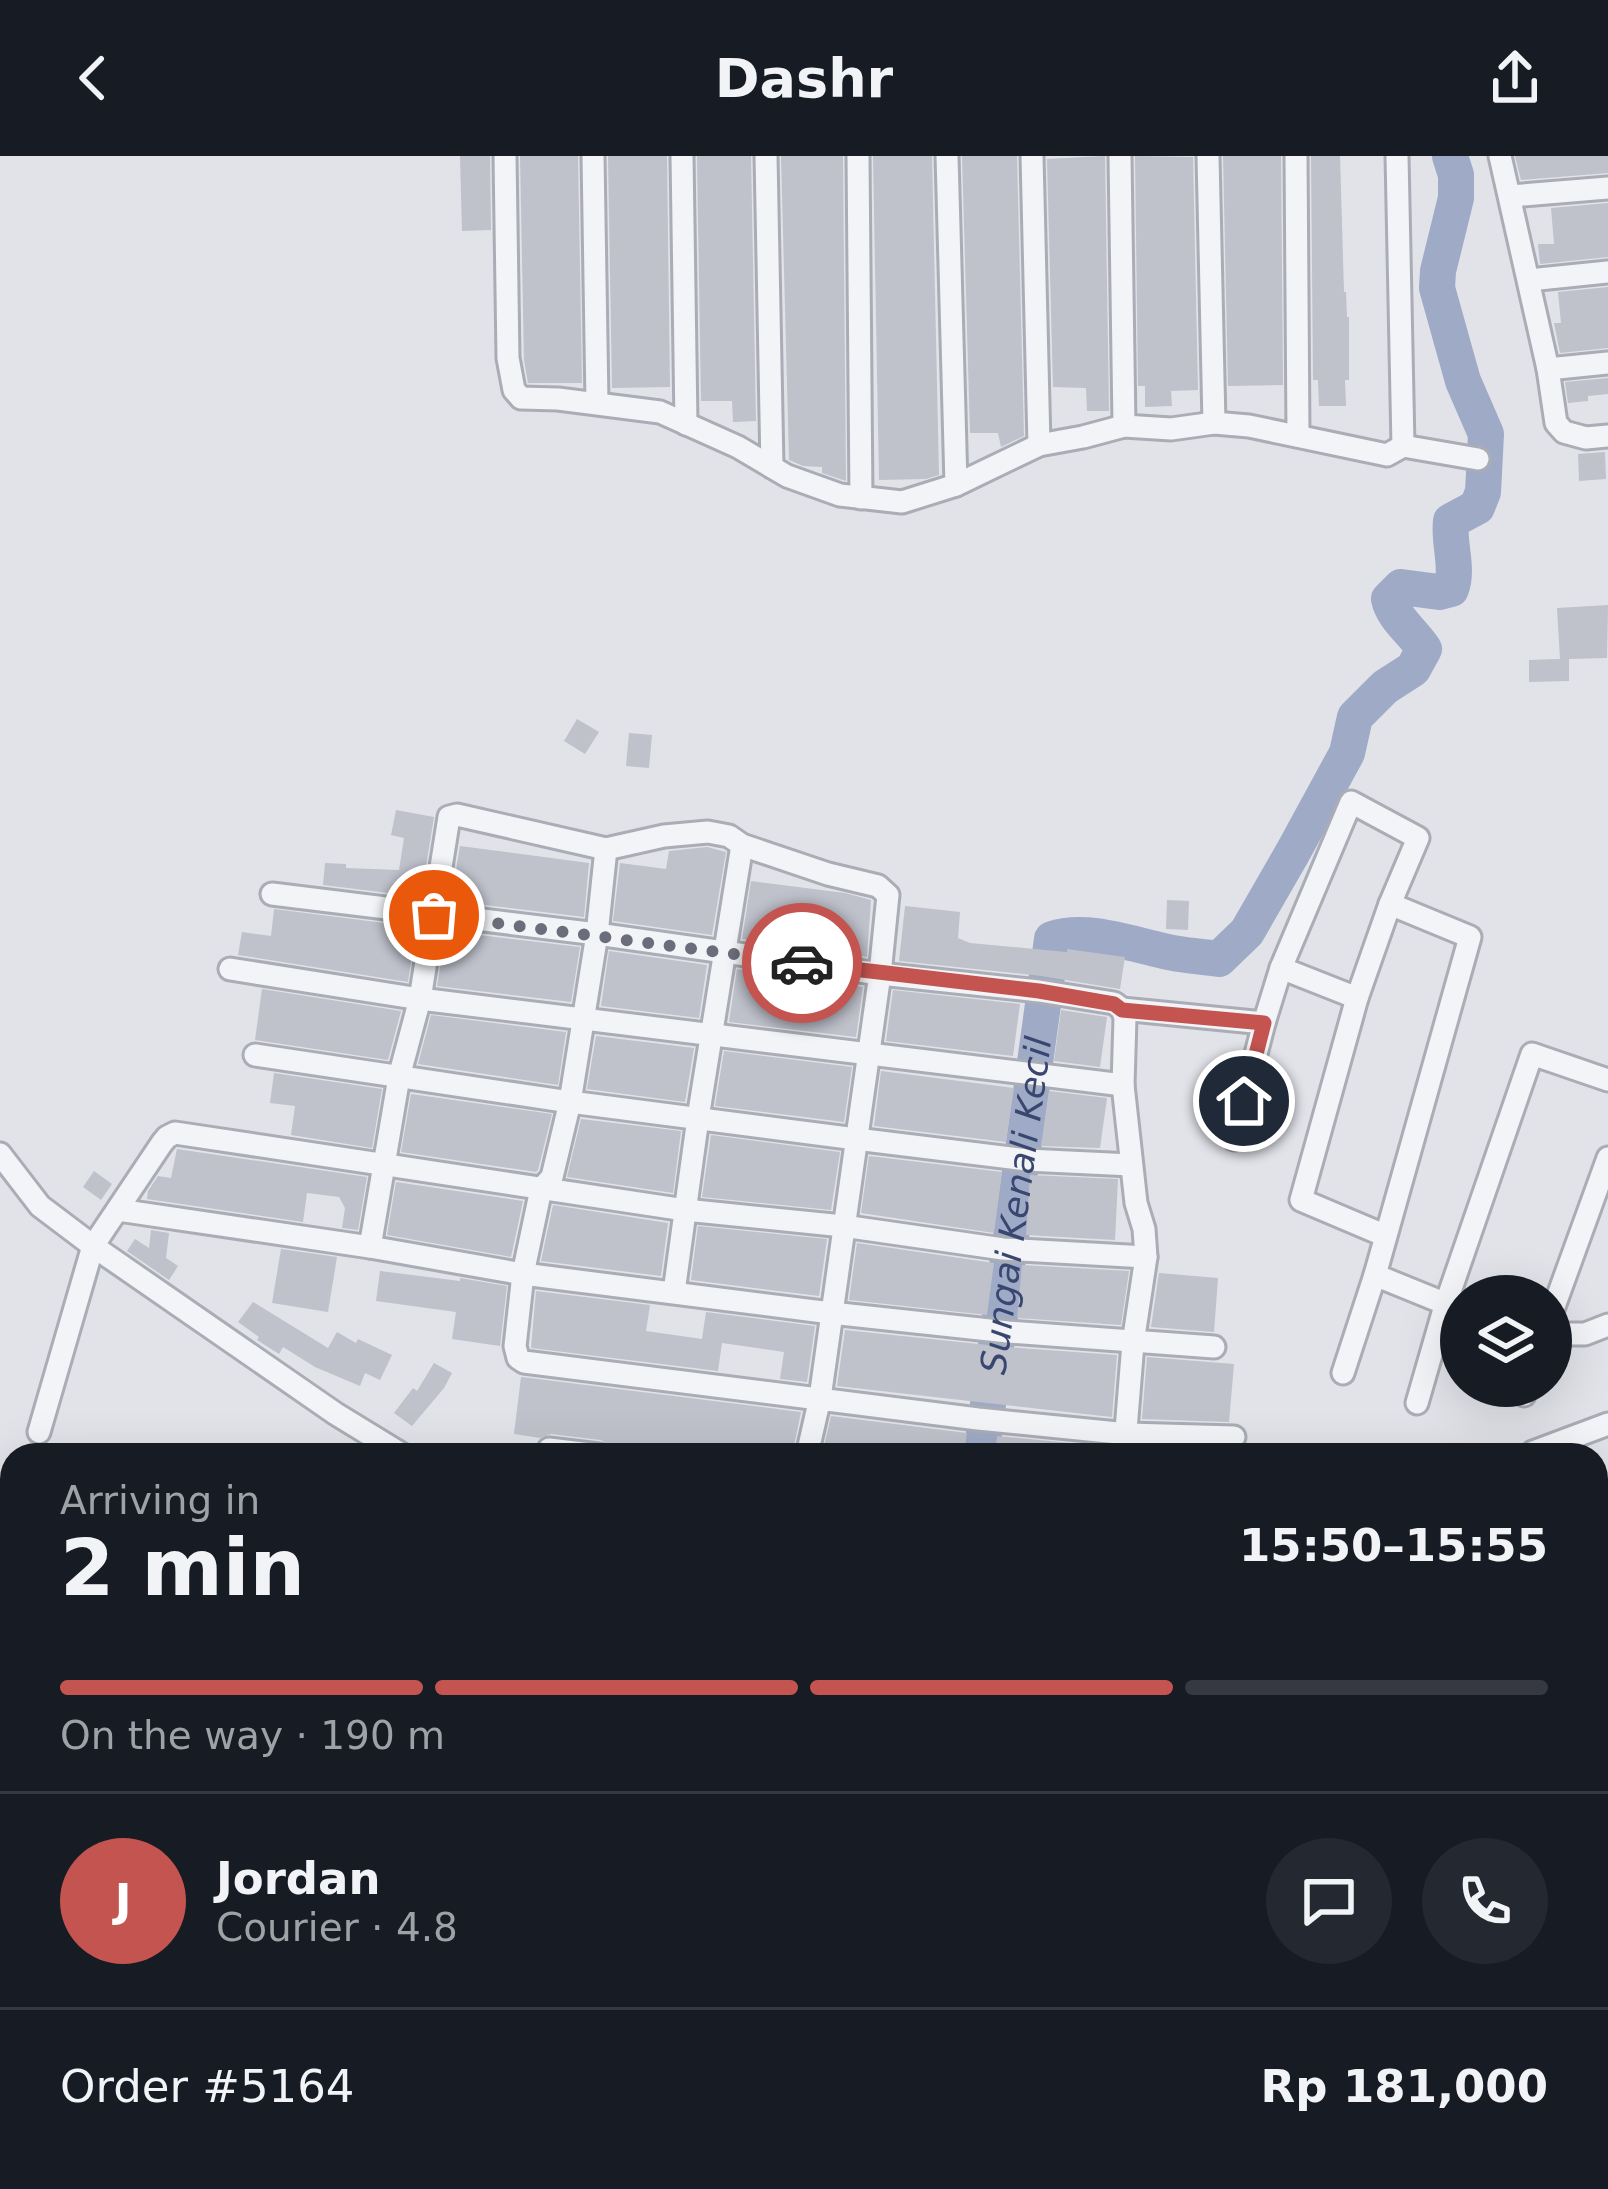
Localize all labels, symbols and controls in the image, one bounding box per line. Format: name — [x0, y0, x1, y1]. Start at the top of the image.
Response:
icon: back — [60, 45, 126, 111]
icon: share — [1482, 45, 1548, 111]
text: Dashr — [715, 47, 893, 110]
pin — [383, 864, 485, 966]
icon: bag — [401, 882, 467, 948]
courier — [742, 903, 862, 1023]
icon: car — [769, 930, 835, 996]
water label: Sungai Kenali Kecil — [972, 1034, 1059, 1377]
pin — [1193, 1050, 1295, 1152]
icon: home — [1211, 1068, 1277, 1134]
map controls — [1440, 1275, 1572, 1407]
button: layers — [1440, 1275, 1572, 1407]
text: Arriving in — [60, 1478, 260, 1523]
text: 15:50–15:55 — [1239, 1519, 1548, 1572]
text: 2 min — [60, 1523, 305, 1613]
text: On the way · 190 m — [60, 1713, 445, 1758]
button: chat — [1266, 1838, 1392, 1964]
button: phone — [1422, 1838, 1548, 1964]
text: Jordan — [216, 1852, 380, 1905]
text: J — [115, 1874, 131, 1927]
text: Courier · 4.8 — [216, 1905, 458, 1950]
text: Order #5164 — [60, 2060, 354, 2113]
text: Rp 181,000 — [1261, 2060, 1548, 2113]

